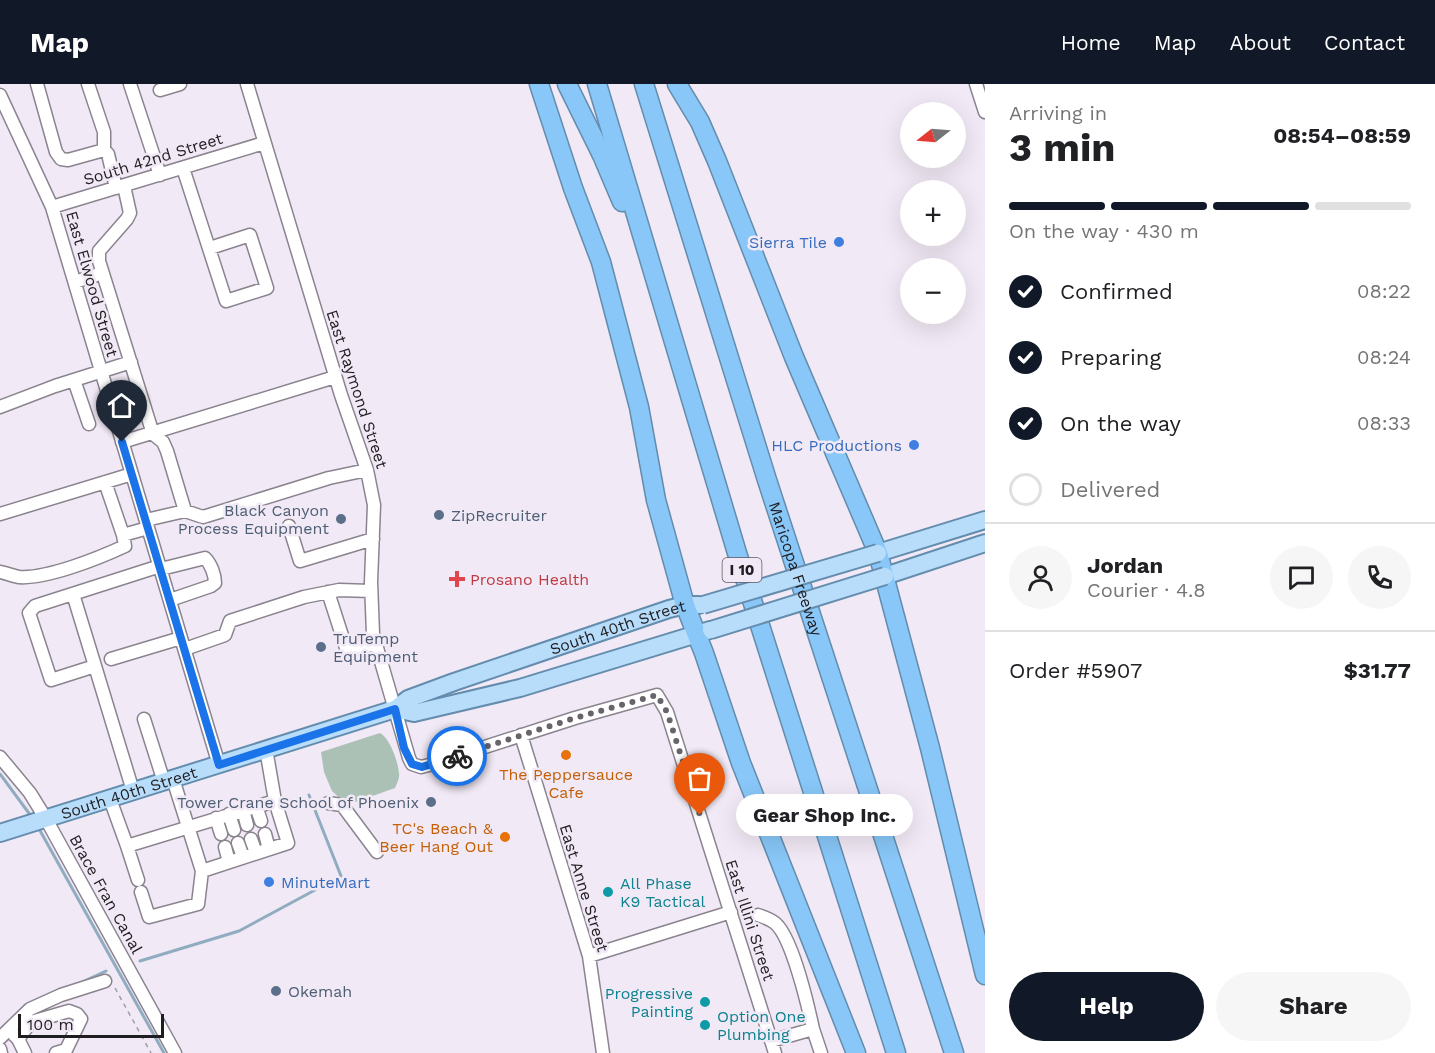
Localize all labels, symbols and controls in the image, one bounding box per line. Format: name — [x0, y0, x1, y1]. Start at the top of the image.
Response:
text: Map — [30, 26, 89, 59]
text: Home — [1061, 30, 1121, 55]
text: Map — [1154, 30, 1197, 55]
text: About — [1230, 30, 1291, 55]
text: Contact — [1324, 30, 1405, 55]
text: Arriving in — [1009, 101, 1107, 125]
north arrow — [900, 102, 966, 168]
map controls — [900, 102, 966, 324]
text: 08:54–08:59 — [1273, 123, 1411, 148]
text: 3 min — [1009, 125, 1116, 170]
street label: South 42nd Street — [81, 129, 225, 189]
button: + — [900, 180, 966, 246]
street label: East Elwood Street — [62, 209, 122, 359]
text: On the way · 430 m — [1009, 219, 1199, 243]
place label: Sierra Tile — [749, 233, 827, 252]
marker: Sierra Tile — [832, 235, 846, 249]
button: − — [900, 258, 966, 324]
icon: check — [1009, 275, 1042, 308]
text: Confirmed — [1060, 279, 1173, 304]
text: 08:22 — [1357, 279, 1411, 303]
street label: East Raymond Street — [322, 307, 392, 471]
icon: check — [1009, 341, 1042, 374]
text: Preparing — [1060, 345, 1161, 370]
text: 08:24 — [1357, 345, 1411, 369]
pin — [96, 380, 147, 442]
icon: home — [105, 389, 138, 422]
icon: check — [1009, 407, 1042, 440]
text: On the way — [1060, 411, 1181, 436]
text: 08:33 — [1357, 411, 1411, 435]
place label: HLC Productions — [771, 436, 902, 455]
marker: HLC Productions — [907, 438, 921, 452]
text: Delivered — [1060, 477, 1160, 502]
street label: Maricopa Freeway — [765, 499, 827, 639]
place label: Black Canyon Process Equipment — [178, 501, 329, 538]
place label: ZipRecruiter — [451, 506, 547, 525]
marker: ZipRecruiter — [432, 508, 446, 522]
marker: Black Canyon Process Equipment — [334, 512, 348, 526]
button: person — [1009, 546, 1072, 609]
button: chat — [1270, 546, 1333, 609]
button: phone — [1348, 546, 1411, 609]
text: Jordan — [1087, 553, 1163, 578]
road number: I 10 — [722, 558, 762, 582]
marker: Prosano Health — [448, 570, 466, 588]
place label: Prosano Health — [470, 570, 589, 589]
text: Courier · 4.8 — [1087, 578, 1206, 602]
street label: South 40th Street — [547, 596, 688, 658]
place label: TruTemp Equipment — [333, 629, 418, 666]
marker: TruTemp Equipment — [314, 640, 328, 654]
text: Order #5907 — [1009, 658, 1142, 683]
text: $31.77 — [1344, 658, 1411, 683]
courier — [427, 726, 487, 786]
icon: bike — [441, 740, 474, 773]
marker: The Peppersauce Cafe — [559, 748, 573, 762]
pin — [674, 753, 725, 815]
street label: South 40th Street — [58, 762, 200, 823]
icon: bag — [683, 762, 716, 795]
place label: The Peppersauce Cafe — [499, 765, 633, 802]
place label: Tower Crane School of Phoenix — [177, 793, 419, 812]
callout: Gear Shop Inc. — [736, 794, 913, 836]
marker: Tower Crane School of Phoenix — [424, 795, 438, 809]
text: Gear Shop Inc. — [753, 803, 896, 827]
place label: TC's Beach & Beer Hang Out — [379, 819, 494, 856]
street label: East Anne Street — [556, 822, 613, 954]
marker: TC's Beach & Beer Hang Out — [498, 830, 512, 844]
street label: Brace Fran Canal — [65, 831, 147, 957]
street label: East Illini Street — [721, 857, 779, 983]
place label: MinuteMart — [281, 873, 370, 892]
place label: All Phase K9 Tactical — [620, 874, 705, 911]
marker: MinuteMart — [262, 875, 276, 889]
marker: All Phase K9 Tactical — [601, 885, 615, 899]
button: Help — [1009, 972, 1204, 1041]
button: Share — [1216, 972, 1411, 1041]
place label: Okemah — [288, 982, 352, 1001]
marker: Okemah — [269, 984, 283, 998]
place label: Progressive Painting — [605, 984, 693, 1021]
marker: Progressive Painting — [698, 995, 712, 1009]
place label: Option One Plumbing — [717, 1007, 806, 1044]
scale bar — [18, 1011, 164, 1038]
text: 100 m — [27, 1015, 74, 1034]
marker: Option One Plumbing — [698, 1018, 712, 1032]

